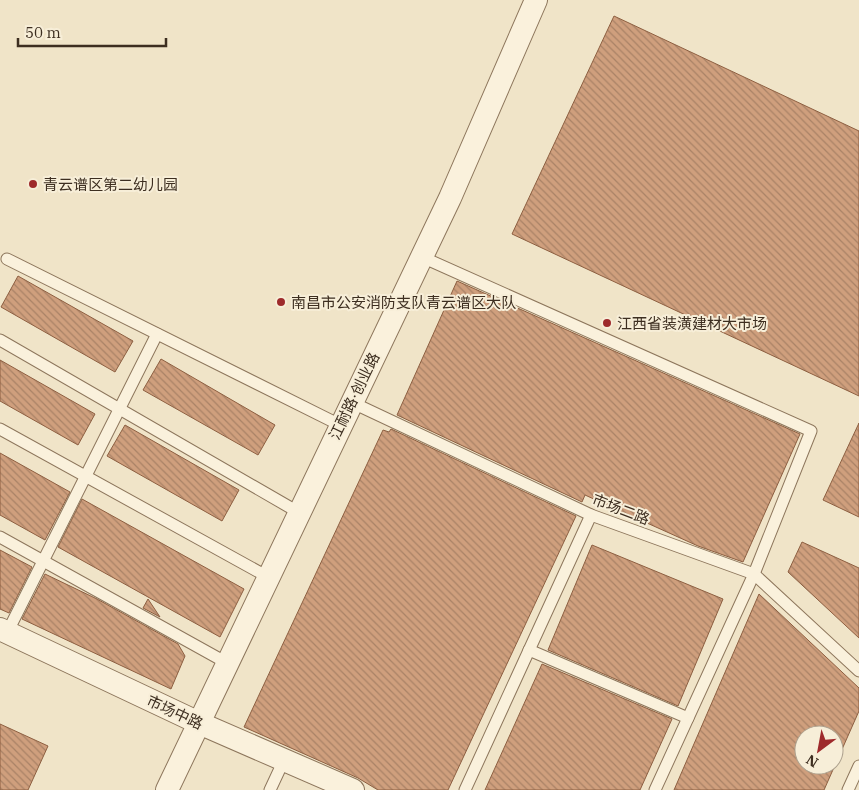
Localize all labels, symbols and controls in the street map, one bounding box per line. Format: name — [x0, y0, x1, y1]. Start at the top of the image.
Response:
scale bar — [18, 15, 165, 47]
text: 50 m — [25, 23, 61, 42]
place label: 青云谱区第二幼儿园 — [43, 175, 178, 194]
marker: 青云谱区第二幼儿园 — [27, 178, 39, 190]
place label: 南昌市公安消防支队青云谱区大队 — [291, 293, 516, 312]
marker: 南昌市公安消防支队青云谱区大队 — [275, 296, 287, 308]
place label: 江西省装潢建材大市场 — [617, 314, 767, 333]
marker: 江西省装潢建材大市场 — [601, 317, 613, 329]
street label: 江耐路·创业路 — [325, 349, 383, 443]
street label: 市场二路 — [590, 489, 652, 529]
street label: 市场中路 — [144, 691, 206, 733]
north arrow — [794, 725, 844, 775]
text: N — [803, 750, 822, 772]

